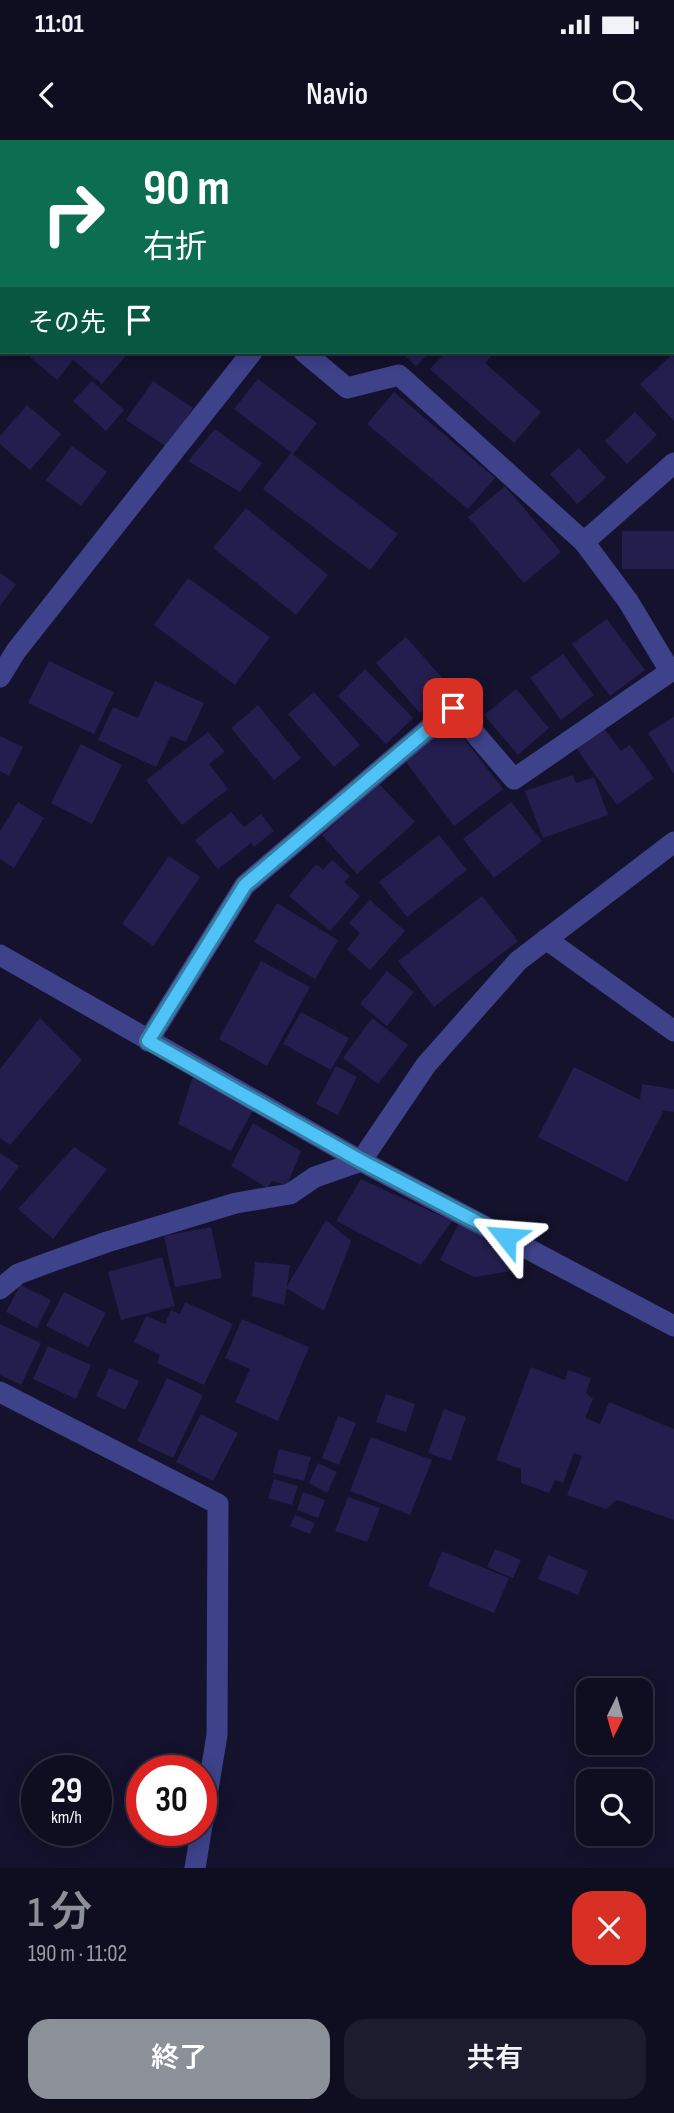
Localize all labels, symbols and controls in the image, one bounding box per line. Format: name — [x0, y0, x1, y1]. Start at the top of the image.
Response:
text: 11:01 — [35, 9, 84, 40]
text: Navio — [306, 75, 368, 114]
icon: back — [28, 76, 66, 114]
icon: search — [608, 76, 646, 114]
text: 90 m — [143, 160, 230, 219]
icon: right — [28, 168, 119, 259]
text: 右折 — [143, 228, 207, 267]
icon: arrive — [120, 301, 158, 339]
text: その先 — [28, 308, 106, 339]
pin — [423, 678, 483, 738]
icon: arrive — [434, 689, 472, 727]
position arrow — [469, 1200, 543, 1274]
north arrow — [576, 1678, 653, 1755]
map controls — [576, 1678, 653, 1846]
speed limit sign: 30 — [126, 1755, 217, 1846]
button: search — [576, 1769, 653, 1846]
text: 29 — [51, 1770, 82, 1813]
text: km/h — [51, 1807, 82, 1828]
text: 1 分 — [28, 1888, 92, 1939]
button: close — [572, 1891, 646, 1965]
text: 190 m · 11:02 — [28, 1940, 127, 1968]
button: 終了 — [28, 2019, 330, 2099]
button: 共有 — [344, 2019, 646, 2099]

